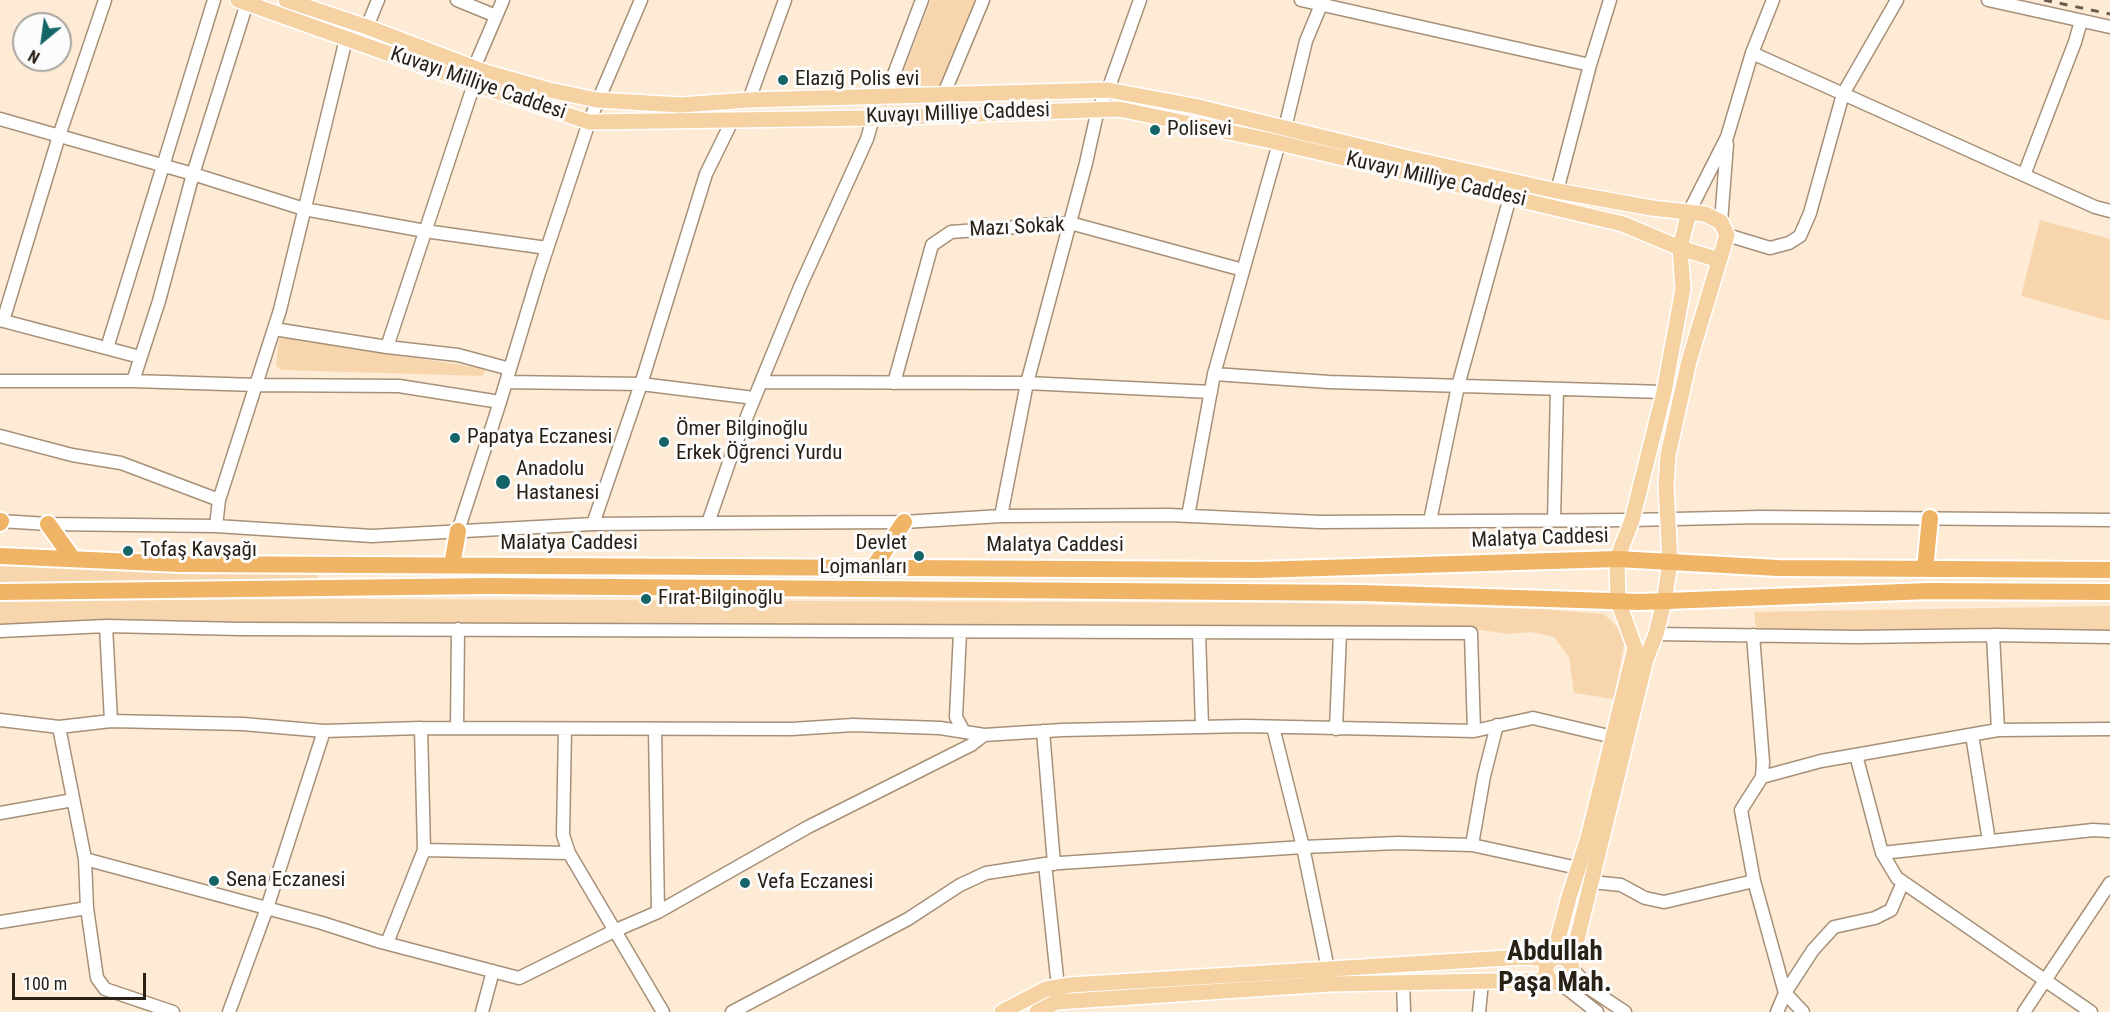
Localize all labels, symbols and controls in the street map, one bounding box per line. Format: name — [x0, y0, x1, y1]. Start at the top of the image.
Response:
north arrow — [12, 12, 72, 72]
street label: Kuvayı Milliye Caddesi — [387, 42, 569, 126]
text: N — [25, 46, 43, 67]
place label: Elazığ Polis evi — [795, 67, 919, 93]
marker: Elazığ Polis evi — [776, 73, 790, 87]
street label: Kuvayı Milliye Caddesi — [866, 98, 1050, 130]
place label: Polisevi — [1167, 117, 1232, 143]
marker: Polisevi — [1148, 123, 1162, 137]
street label: Kuvayı Milliye Caddesi — [1343, 147, 1529, 213]
street label: Mazı Sokak — [969, 213, 1065, 243]
place label: Ömer Bilginoğlu Erkek Öğrenci Yurdu — [676, 417, 842, 467]
place label: Papatya Eczanesi — [467, 425, 612, 451]
marker: Papatya Eczanesi — [448, 431, 462, 445]
marker: Ömer Bilginoğlu Erkek Öğrenci Yurdu — [657, 435, 671, 449]
place label: Anadolu Hastanesi — [516, 457, 599, 507]
marker: Anadolu Hastanesi — [494, 473, 512, 491]
street label: Malatya Caddesi — [1471, 524, 1609, 554]
street label: Malatya Caddesi — [500, 531, 638, 557]
place label: Devlet Lojmanları — [820, 531, 907, 581]
street label: Malatya Caddesi — [986, 533, 1124, 559]
place label: Tofaş Kavşağı — [140, 538, 257, 564]
marker: Tofaş Kavşağı — [121, 544, 135, 558]
marker: Devlet Lojmanları — [912, 549, 926, 563]
place label: Fırat-Bilginoğlu — [658, 586, 783, 612]
marker: Fırat-Bilginoğlu — [639, 592, 653, 606]
place label: Sena Eczanesi — [226, 868, 345, 894]
place label: Vefa Eczanesi — [757, 870, 873, 896]
marker: Sena Eczanesi — [207, 874, 221, 888]
marker: Vefa Eczanesi — [738, 876, 752, 890]
district label: Abdullah Paşa Mah. — [1498, 937, 1612, 1000]
scale bar — [15, 961, 148, 999]
text: 100 m — [23, 973, 67, 994]

